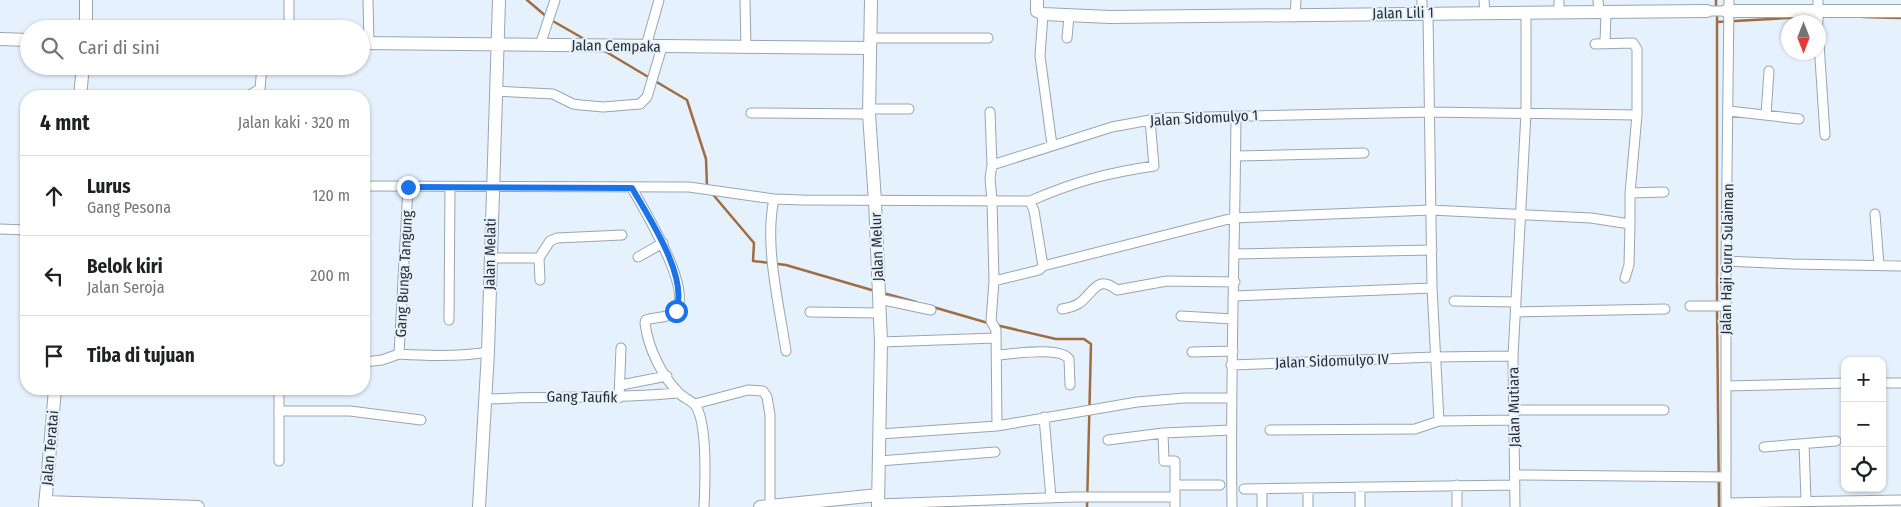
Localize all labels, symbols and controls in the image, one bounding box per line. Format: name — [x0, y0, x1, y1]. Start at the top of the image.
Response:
street label: Jalan Lili 1 — [1372, 3, 1434, 23]
north arrow — [1781, 15, 1826, 60]
search box — [20, 20, 370, 75]
icon: search — [38, 34, 66, 62]
text: Cari di sini — [78, 36, 160, 59]
street label: Jalan Cempaka — [571, 36, 661, 56]
street label: Jalan Sidomulyo 1 — [1150, 106, 1258, 130]
text: 4 mnt — [40, 110, 90, 136]
text: Jalan kaki · 320 m — [238, 113, 350, 132]
text: Lurus — [87, 175, 131, 198]
route end — [397, 176, 420, 199]
icon: ahead — [40, 182, 68, 210]
street label: Jalan Haji Guru Sulaiman — [1717, 183, 1737, 335]
text: 120 m — [312, 186, 350, 205]
text: Gang Pesona — [87, 198, 171, 217]
street label: Gang Bunga Tangung — [392, 210, 416, 338]
street label: Jalan Melur — [867, 211, 887, 282]
street label: Jalan Melati — [480, 218, 500, 290]
text: Belok kiri — [87, 255, 163, 278]
icon: left — [40, 262, 68, 290]
text: 200 m — [310, 266, 350, 285]
text: Jalan Seroja — [87, 278, 165, 297]
route start — [665, 300, 688, 323]
icon: arrive — [40, 342, 68, 370]
text: Tiba di tujuan — [87, 344, 195, 367]
street label: Jalan Sidomulyo IV — [1275, 350, 1390, 372]
map controls — [1841, 357, 1886, 492]
button: + — [1841, 357, 1886, 402]
street label: Jalan Mutiara — [1504, 367, 1524, 447]
street label: Gang Taufik — [547, 387, 617, 407]
button: − — [1841, 402, 1886, 447]
street label: Jalan Teratai — [38, 410, 62, 486]
button: locate — [1841, 447, 1886, 492]

